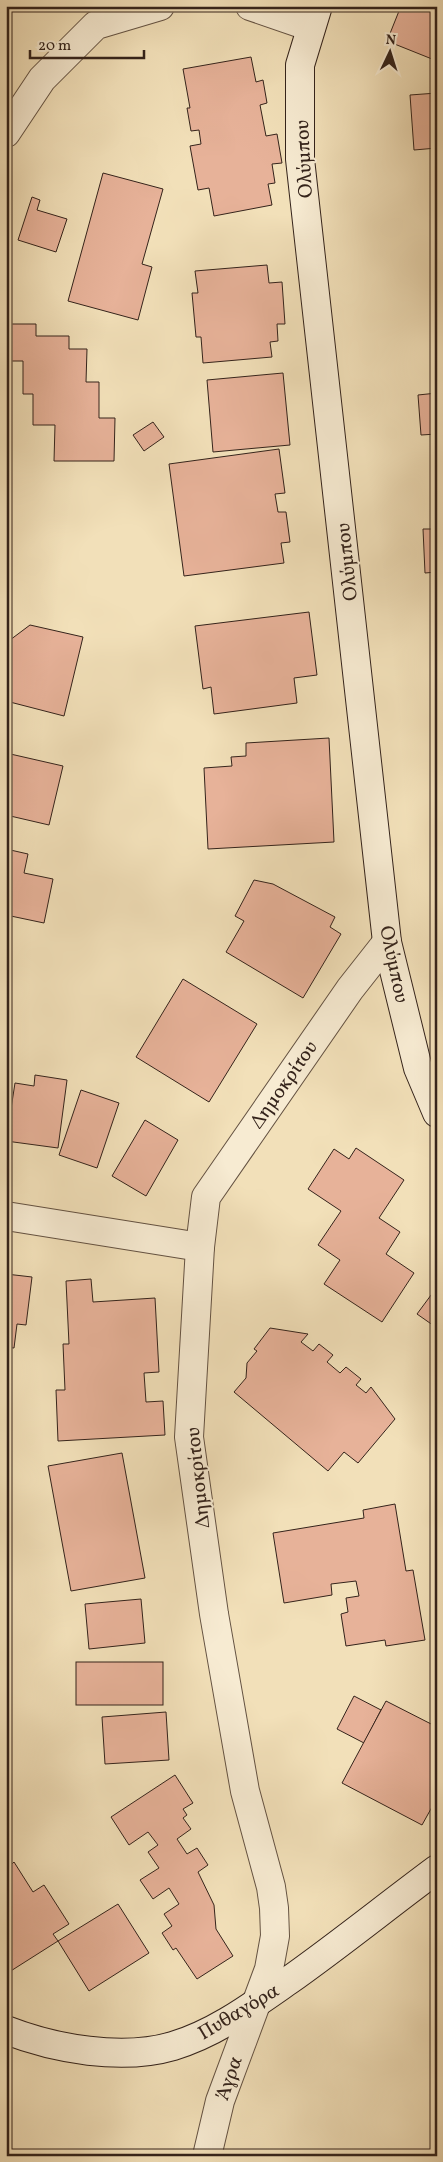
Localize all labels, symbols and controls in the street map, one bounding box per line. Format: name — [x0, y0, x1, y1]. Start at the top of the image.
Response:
scale bar — [30, 28, 144, 60]
north arrow — [366, 28, 416, 78]
text: N — [385, 31, 397, 50]
text: 20 m — [38, 36, 71, 57]
street label: Ολύμπου — [289, 119, 321, 199]
street label: Ολύμπου — [330, 521, 366, 602]
street label: Ολύμπου — [371, 923, 415, 1006]
street label: Δημοκρίτου — [244, 1035, 325, 1135]
street label: Δημοκρίτου — [180, 1426, 218, 1530]
street label: Πυθαγόρα — [193, 1978, 285, 2048]
street label: Άγρα — [209, 2053, 250, 2105]

